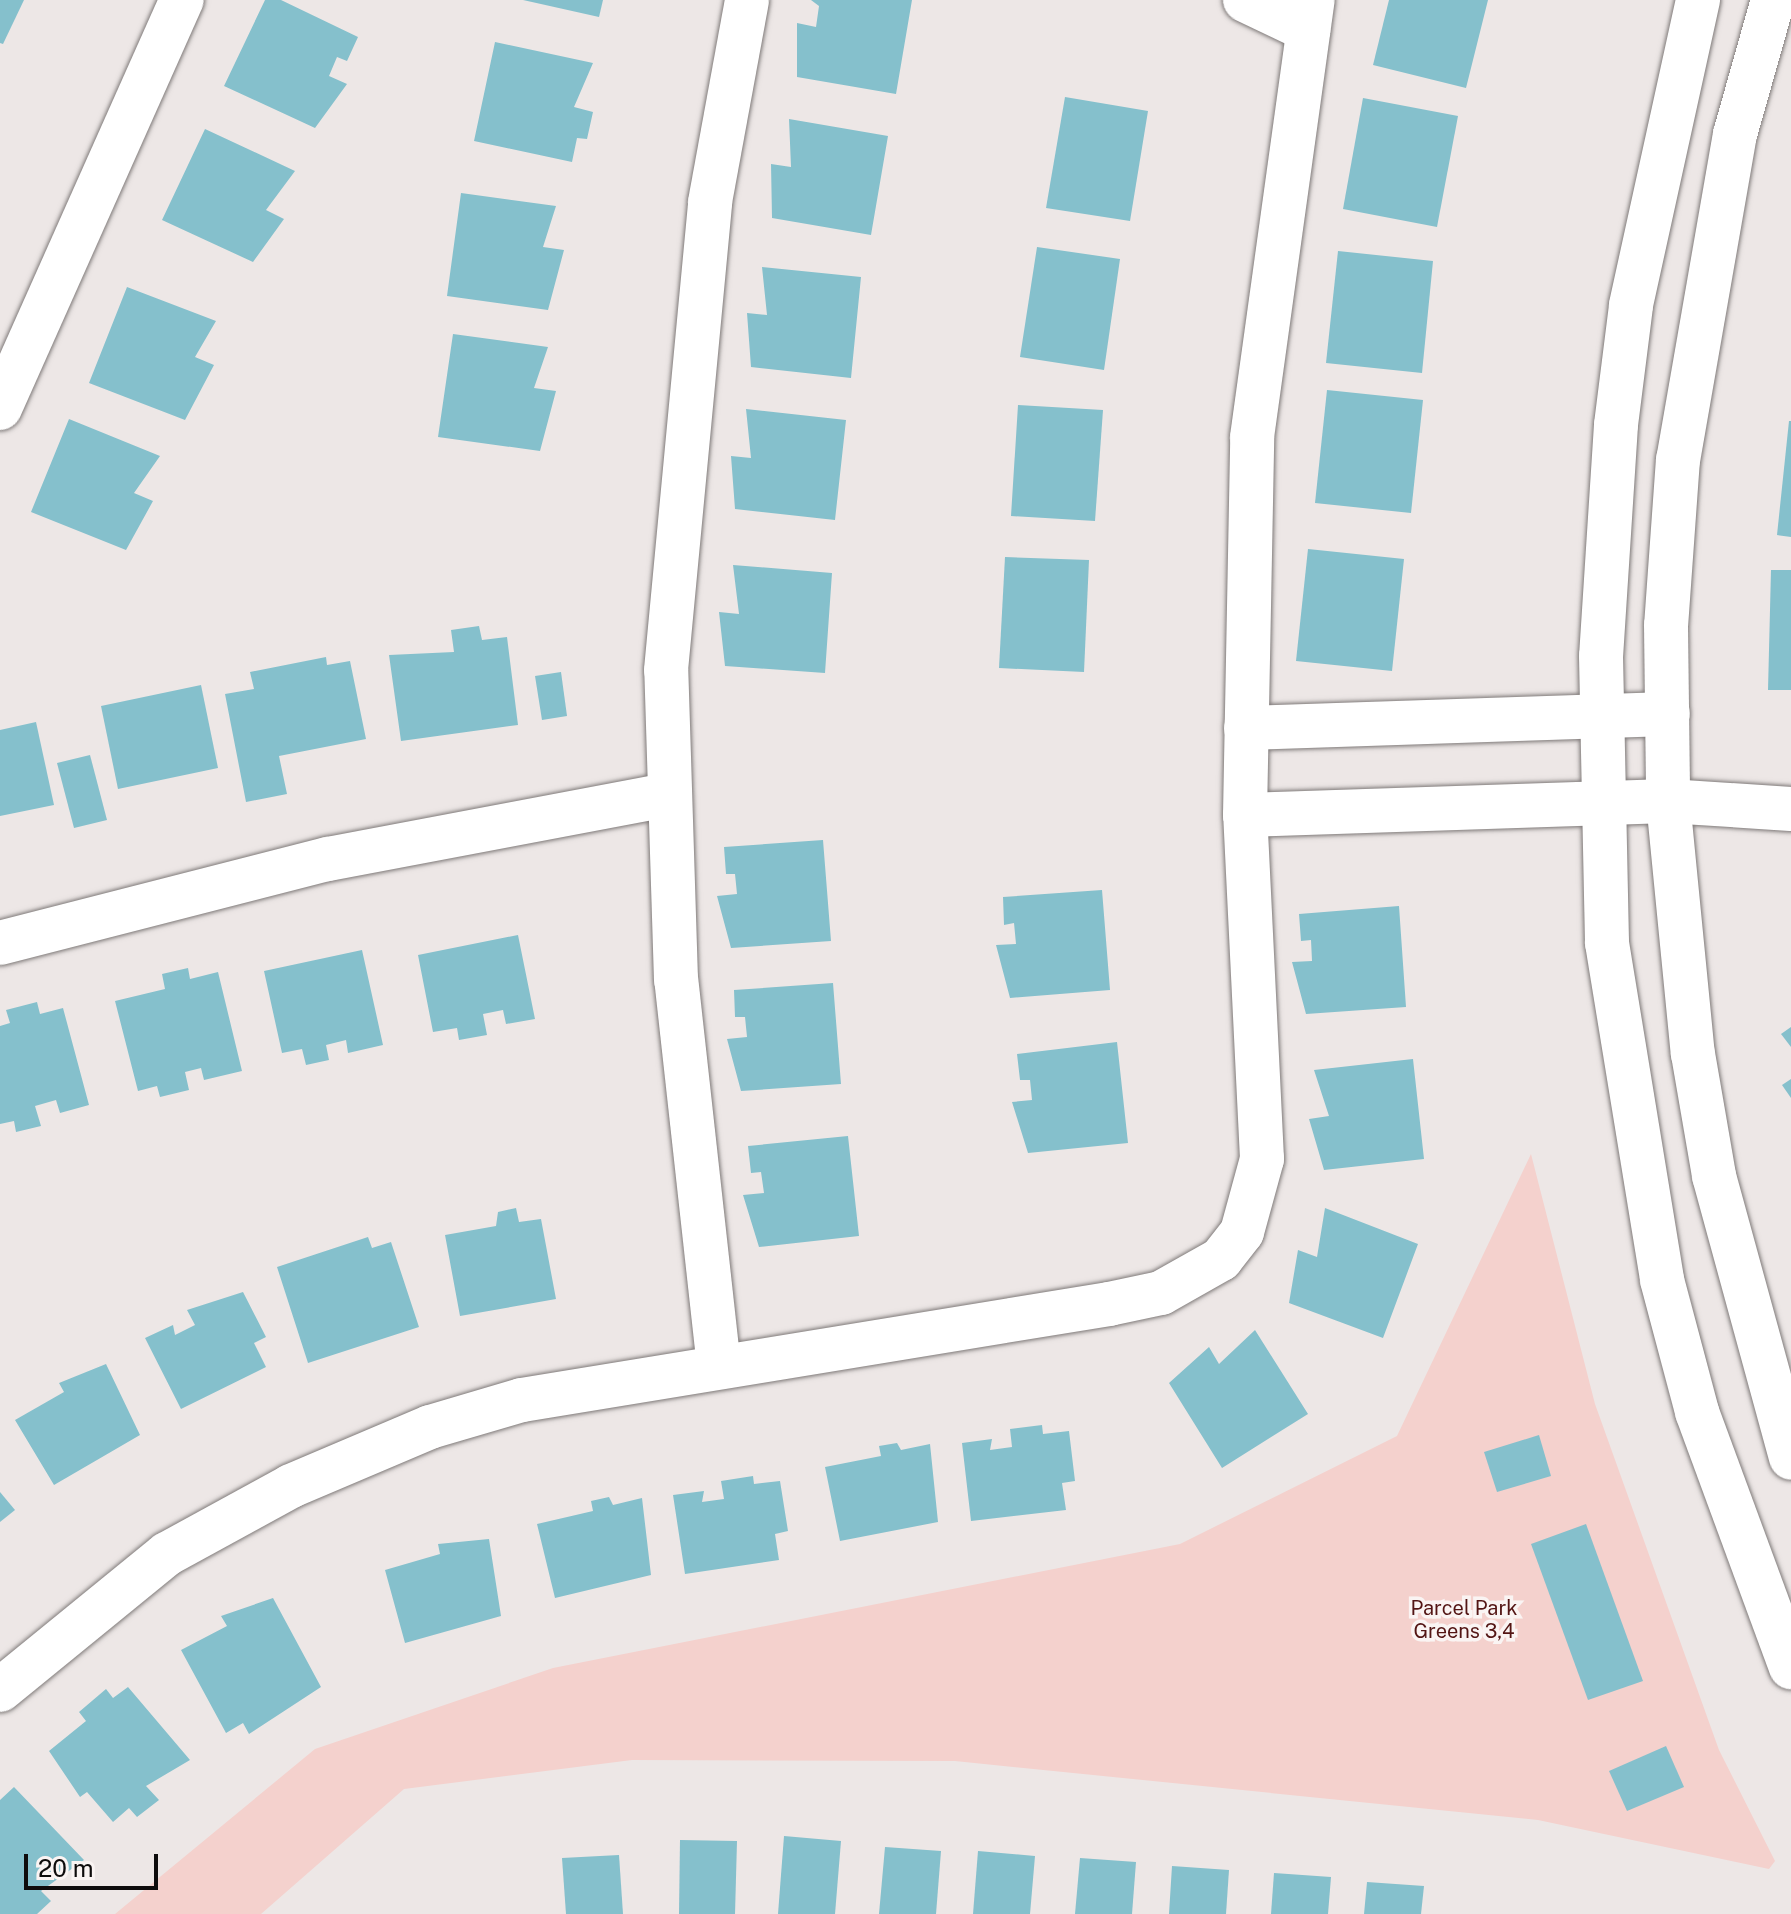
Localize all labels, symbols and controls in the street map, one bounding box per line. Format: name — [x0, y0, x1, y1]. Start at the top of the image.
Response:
park label: Parcel Park Greens 3,4 — [1411, 1596, 1517, 1643]
scale bar — [28, 1838, 162, 1888]
text: 20 m — [38, 1854, 94, 1882]

